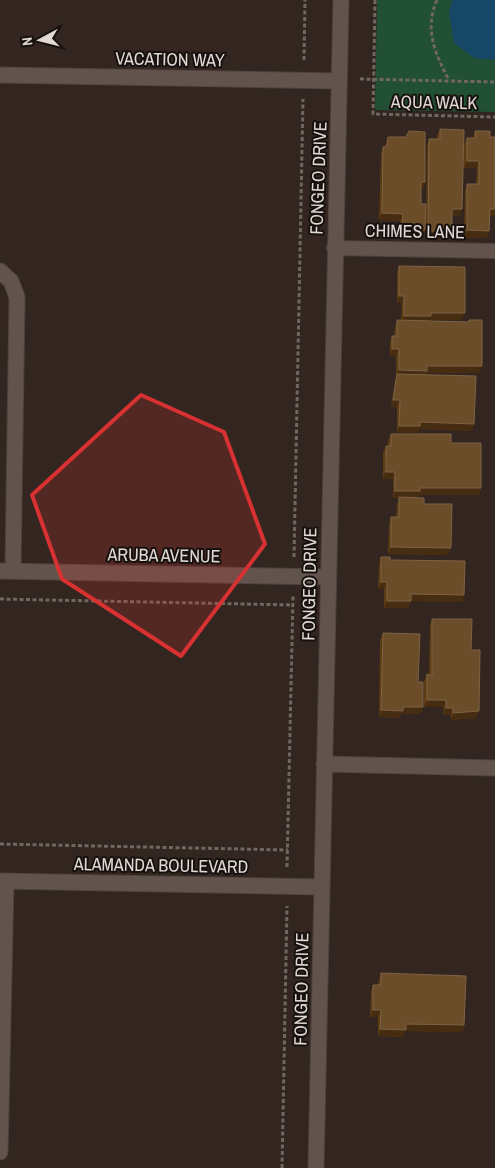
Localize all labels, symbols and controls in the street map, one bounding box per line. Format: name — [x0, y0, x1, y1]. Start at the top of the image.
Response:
north arrow — [15, 15, 65, 65]
text: N — [18, 36, 37, 47]
street label: VACATION WAY — [115, 46, 225, 72]
street label: AQUA WALK — [390, 89, 478, 115]
street label: FONGEO DRIVE — [304, 121, 332, 235]
street label: CHIMES LANE — [365, 218, 465, 244]
street label: FONGEO DRIVE — [296, 527, 322, 641]
street label: ARUBA AVENUE — [106, 541, 221, 568]
street label: ALAMANDA BOULEVARD — [73, 851, 248, 879]
street label: FONGEO DRIVE — [288, 932, 314, 1046]

